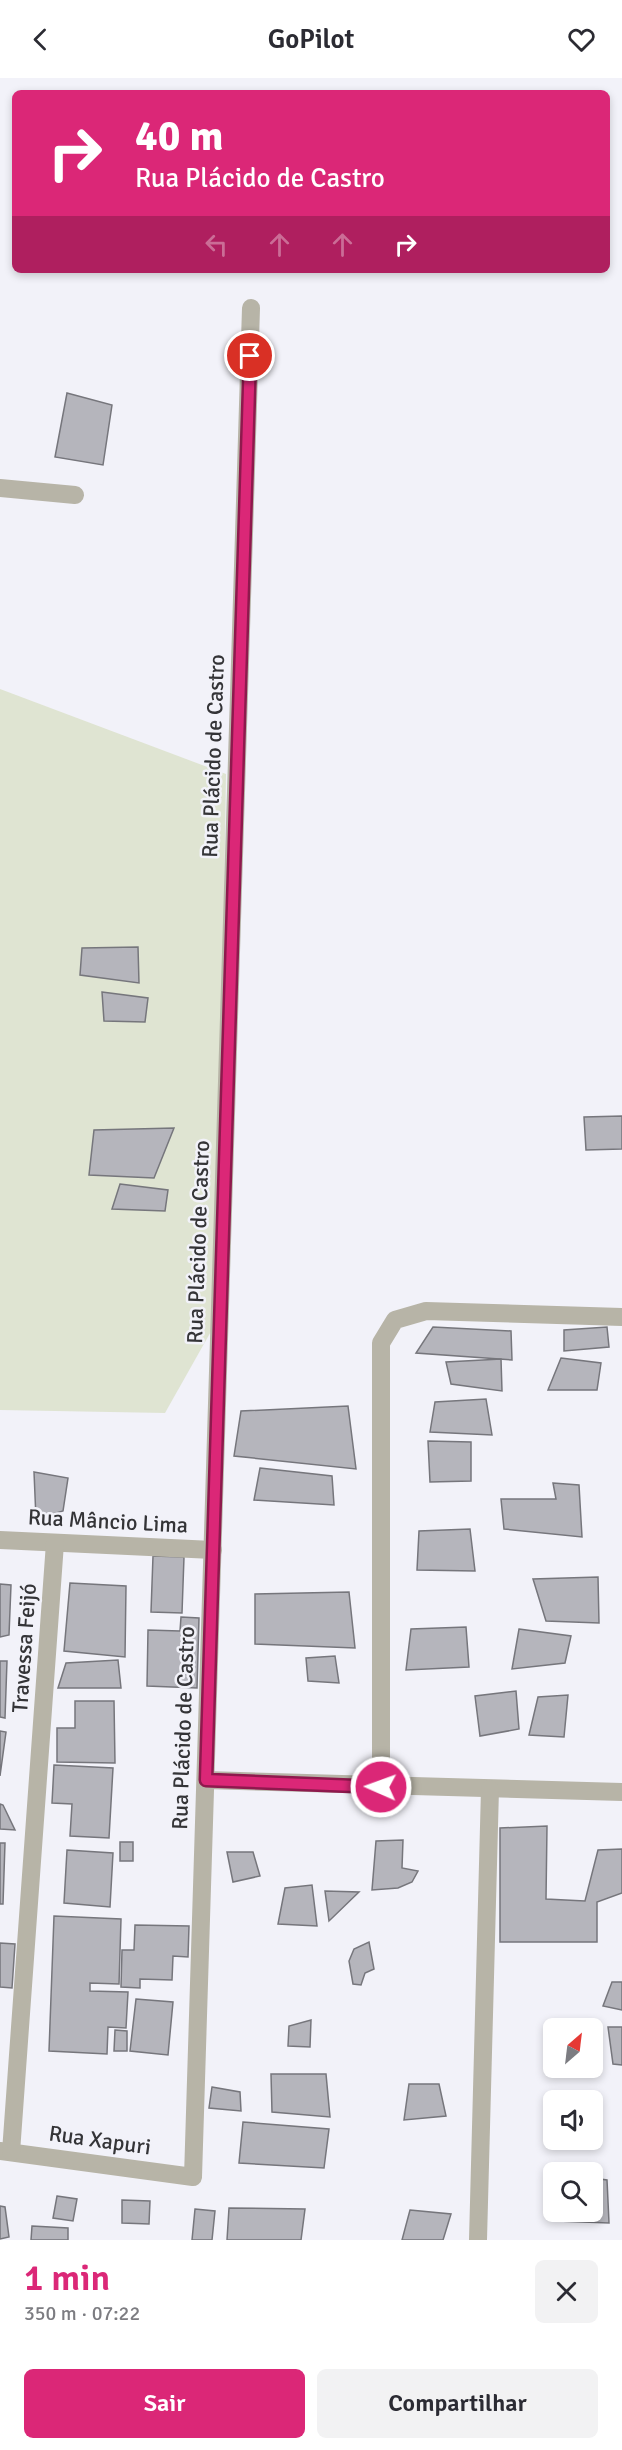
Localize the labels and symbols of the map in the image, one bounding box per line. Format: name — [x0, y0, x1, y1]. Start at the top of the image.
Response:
pin — [224, 330, 275, 381]
street label: Rua Plácido de Castro — [196, 654, 230, 858]
street label: Rua Plácido de Castro — [181, 1140, 215, 1344]
street label: Rua Mâncio Lima — [27, 1503, 189, 1539]
street label: Travessa Feijó — [6, 1582, 42, 1714]
street label: Rua Plácido de Castro — [166, 1626, 200, 1830]
position arrow — [349, 1755, 413, 1819]
north arrow — [543, 2018, 603, 2078]
street label: Rua Xapuri — [47, 2119, 153, 2161]

